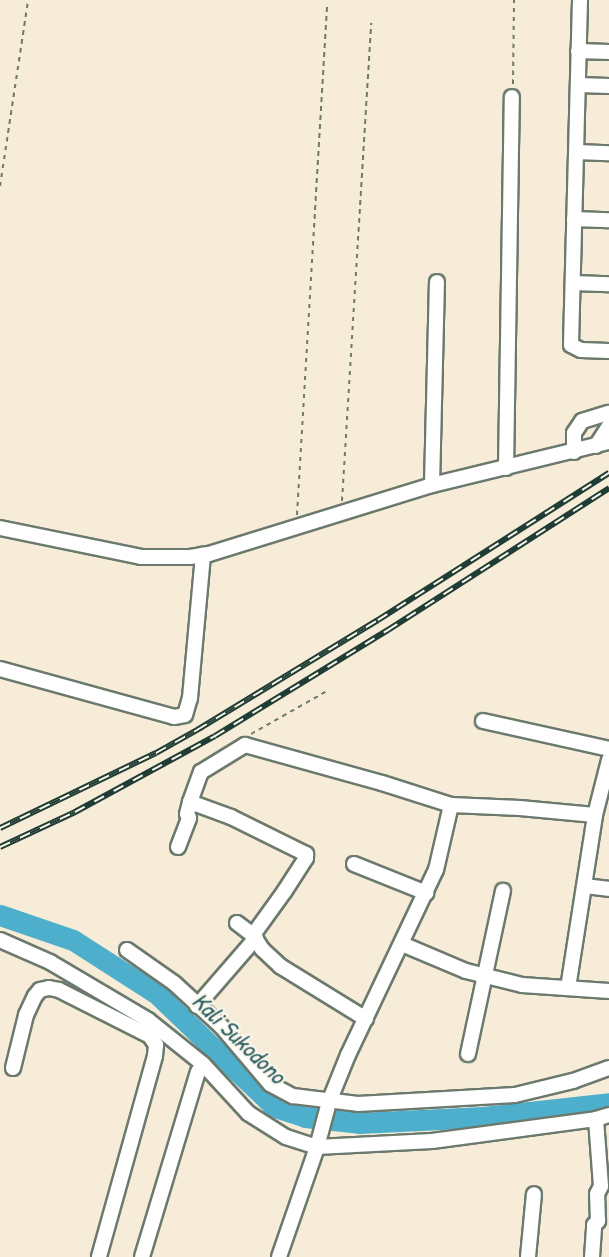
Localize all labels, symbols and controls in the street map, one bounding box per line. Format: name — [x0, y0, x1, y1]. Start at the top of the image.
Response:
water label: Kali Sukodono — [186, 986, 292, 1090]

